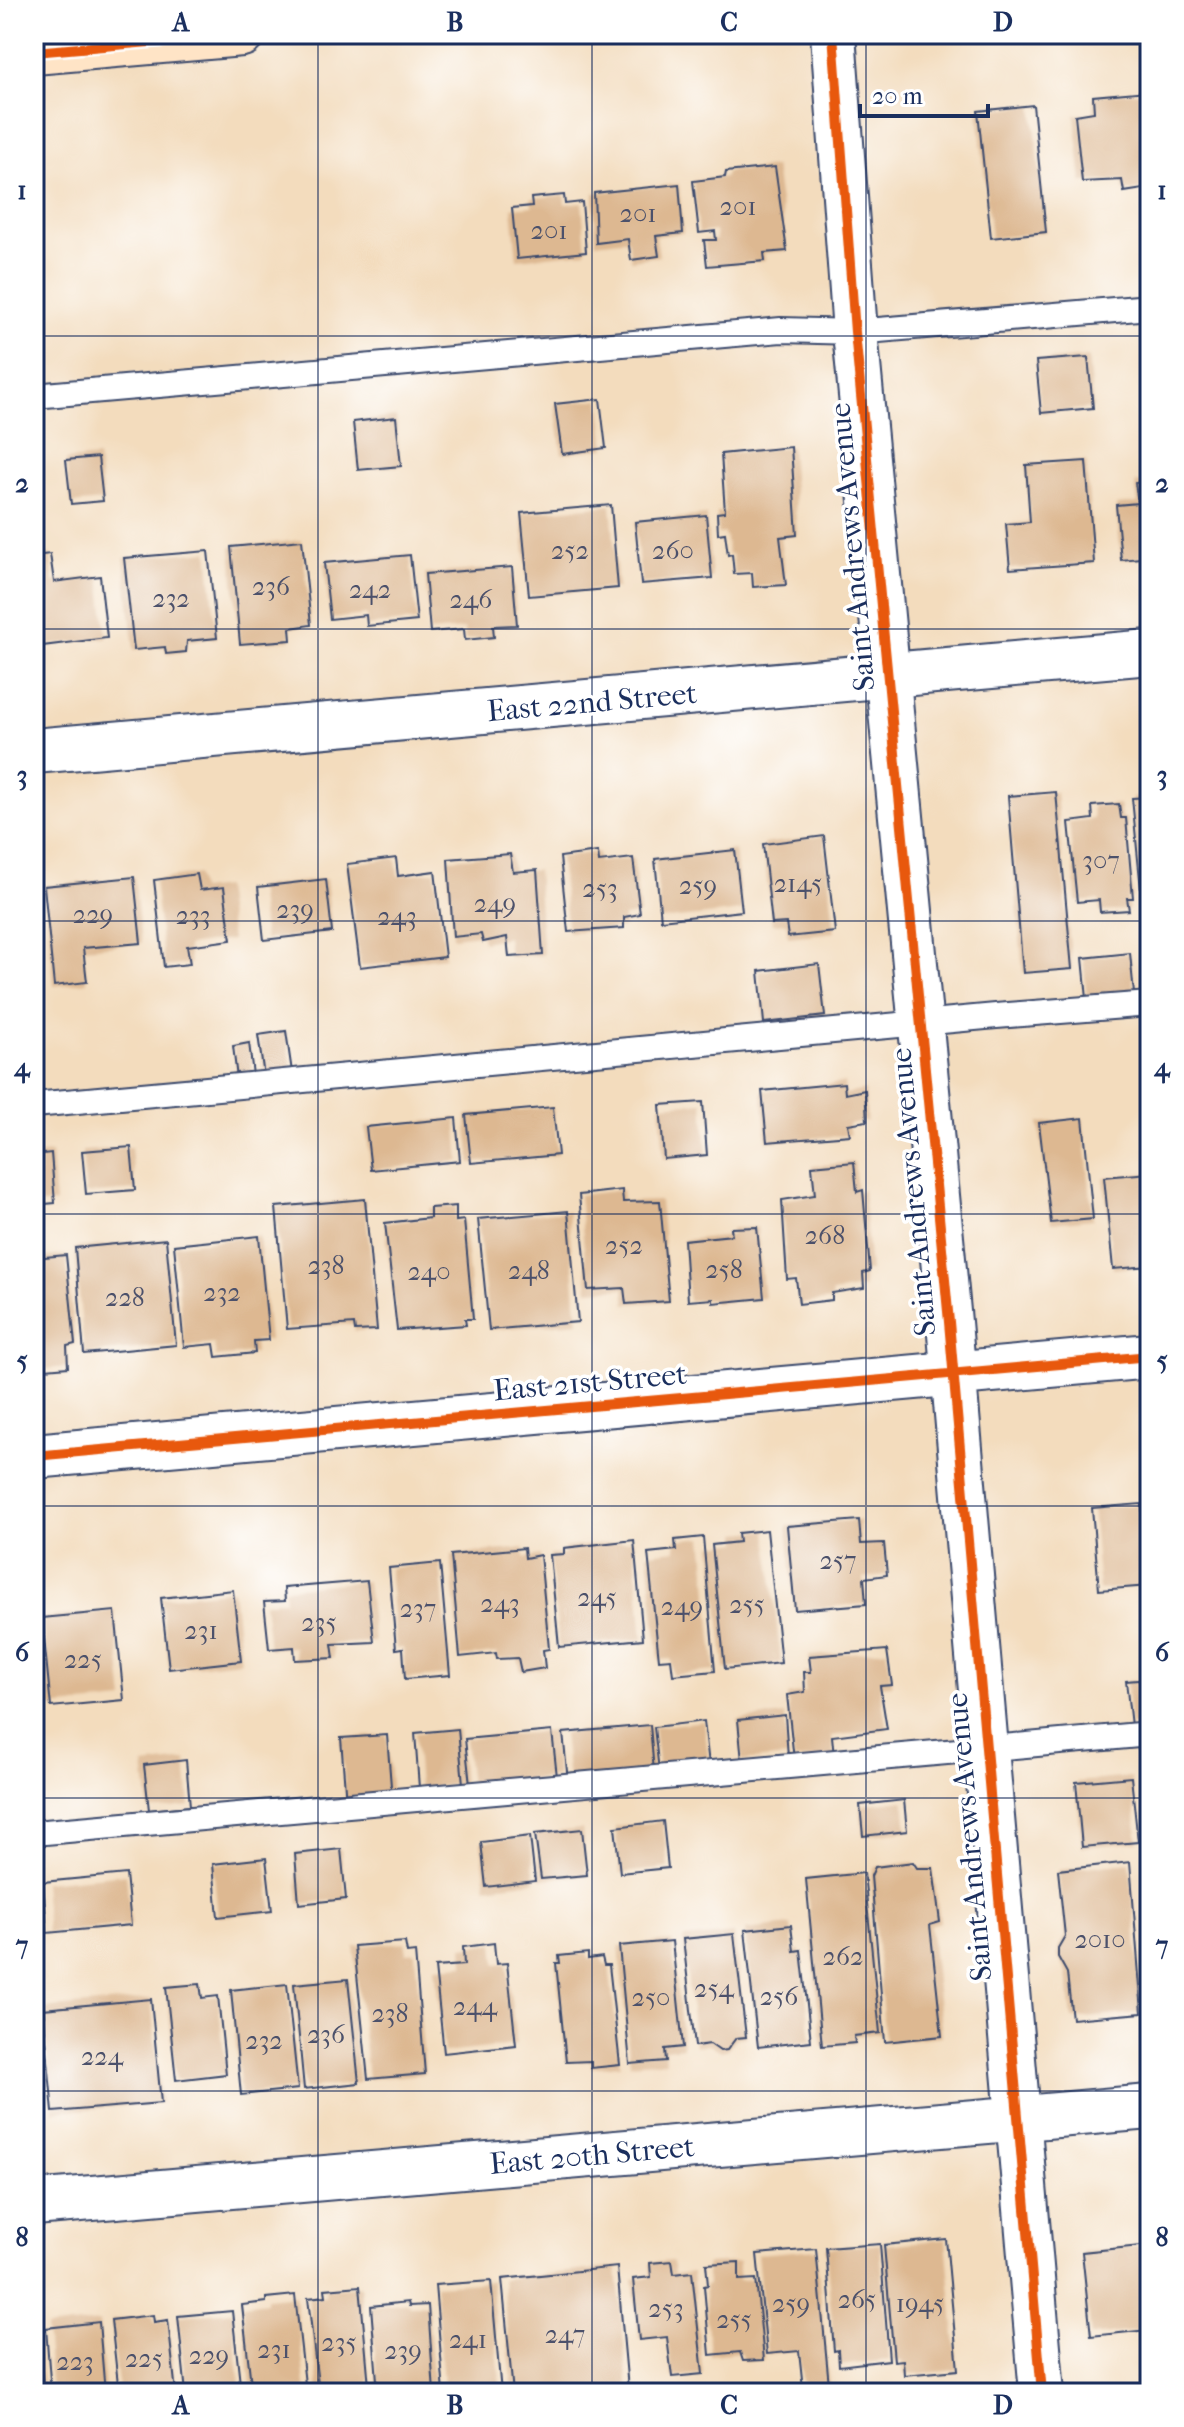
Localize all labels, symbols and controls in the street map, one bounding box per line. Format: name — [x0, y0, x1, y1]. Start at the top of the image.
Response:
text: A — [171, 7, 191, 38]
text: B — [447, 7, 464, 38]
text: C — [720, 7, 738, 38]
text: D — [993, 7, 1013, 38]
scale bar — [860, 68, 988, 118]
text: 20 m — [872, 82, 923, 110]
text: 1 — [17, 175, 27, 206]
text: 1 — [1157, 175, 1167, 206]
house number: 201 — [720, 191, 756, 222]
house number: 201 — [620, 198, 656, 229]
house number: 201 — [531, 215, 567, 246]
street label: Saint Andrews Avenue — [822, 401, 883, 693]
text: 2 — [15, 468, 29, 499]
text: 2 — [1155, 468, 1169, 499]
house number: 252 — [551, 535, 589, 566]
house number: 260 — [652, 535, 694, 566]
house number: 236 — [252, 571, 291, 602]
house number: 242 — [349, 574, 391, 605]
house number: 232 — [152, 583, 190, 614]
house number: 246 — [450, 584, 493, 615]
street label: East 22nd Street — [486, 676, 699, 729]
text: 3 — [17, 760, 27, 791]
text: 3 — [1157, 760, 1167, 791]
house number: 307 — [1082, 845, 1120, 876]
house number: 2145 — [774, 868, 822, 899]
house number: 259 — [679, 870, 717, 901]
house number: 253 — [582, 873, 618, 904]
house number: 249 — [474, 888, 516, 919]
house number: 239 — [276, 894, 314, 925]
house number: 229 — [73, 899, 113, 930]
house number: 233 — [176, 900, 210, 931]
house number: 243 — [377, 901, 417, 932]
street label: Saint Andrews Avenue — [883, 1046, 944, 1338]
text: 4 — [13, 1052, 31, 1084]
text: 4 — [1153, 1052, 1171, 1084]
house number: 268 — [805, 1220, 845, 1251]
house number: 252 — [605, 1230, 643, 1261]
house number: 238 — [307, 1250, 345, 1281]
house number: 258 — [705, 1254, 743, 1285]
house number: 248 — [508, 1255, 550, 1286]
house number: 240 — [407, 1256, 451, 1287]
house number: 232 — [203, 1277, 241, 1308]
house number: 228 — [105, 1282, 145, 1313]
text: 5 — [16, 1345, 28, 1376]
text: 5 — [1156, 1345, 1168, 1376]
street label: East 21st Street — [492, 1357, 688, 1408]
house number: 257 — [819, 1545, 857, 1576]
house number: 245 — [577, 1582, 617, 1613]
house number: 243 — [480, 1588, 520, 1619]
house number: 255 — [729, 1589, 765, 1620]
house number: 249 — [661, 1591, 703, 1622]
house number: 237 — [400, 1593, 436, 1624]
house number: 235 — [301, 1607, 337, 1638]
house number: 231 — [184, 1615, 218, 1646]
text: 6 — [15, 1637, 30, 1668]
text: 6 — [1155, 1637, 1170, 1668]
house number: 225 — [64, 1644, 102, 1675]
street label: Saint Andrews Avenue — [939, 1691, 1000, 1983]
house number: 2010 — [1074, 1924, 1126, 1955]
text: 7 — [15, 1930, 29, 1961]
text: 7 — [1155, 1930, 1169, 1961]
house number: 262 — [823, 1941, 863, 1972]
house number: 254 — [694, 1973, 735, 2004]
house number: 256 — [760, 1981, 799, 2012]
house number: 250 — [632, 1982, 670, 2013]
house number: 244 — [453, 1991, 498, 2022]
house number: 238 — [371, 1998, 409, 2029]
house number: 236 — [307, 2019, 346, 2050]
house number: 232 — [245, 2025, 283, 2056]
house number: 224 — [81, 2041, 124, 2072]
street label: East 20th Street — [488, 2129, 696, 2182]
text: 8 — [15, 2222, 29, 2253]
text: 8 — [1155, 2222, 1169, 2253]
house number: 265 — [838, 2284, 876, 2315]
house number: 259 — [772, 2288, 810, 2319]
house number: 1945 — [896, 2288, 944, 2319]
house number: 253 — [648, 2293, 684, 2324]
house number: 255 — [716, 2304, 752, 2335]
house number: 247 — [545, 2319, 585, 2350]
house number: 241 — [449, 2324, 487, 2355]
house number: 235 — [321, 2327, 357, 2358]
house number: 231 — [257, 2334, 291, 2365]
house number: 239 — [384, 2335, 422, 2366]
house number: 229 — [189, 2340, 229, 2371]
house number: 225 — [125, 2343, 163, 2374]
house number: 223 — [56, 2346, 94, 2377]
text: A — [171, 2390, 191, 2421]
text: B — [447, 2390, 464, 2421]
text: C — [720, 2390, 738, 2421]
text: D — [993, 2390, 1013, 2421]

